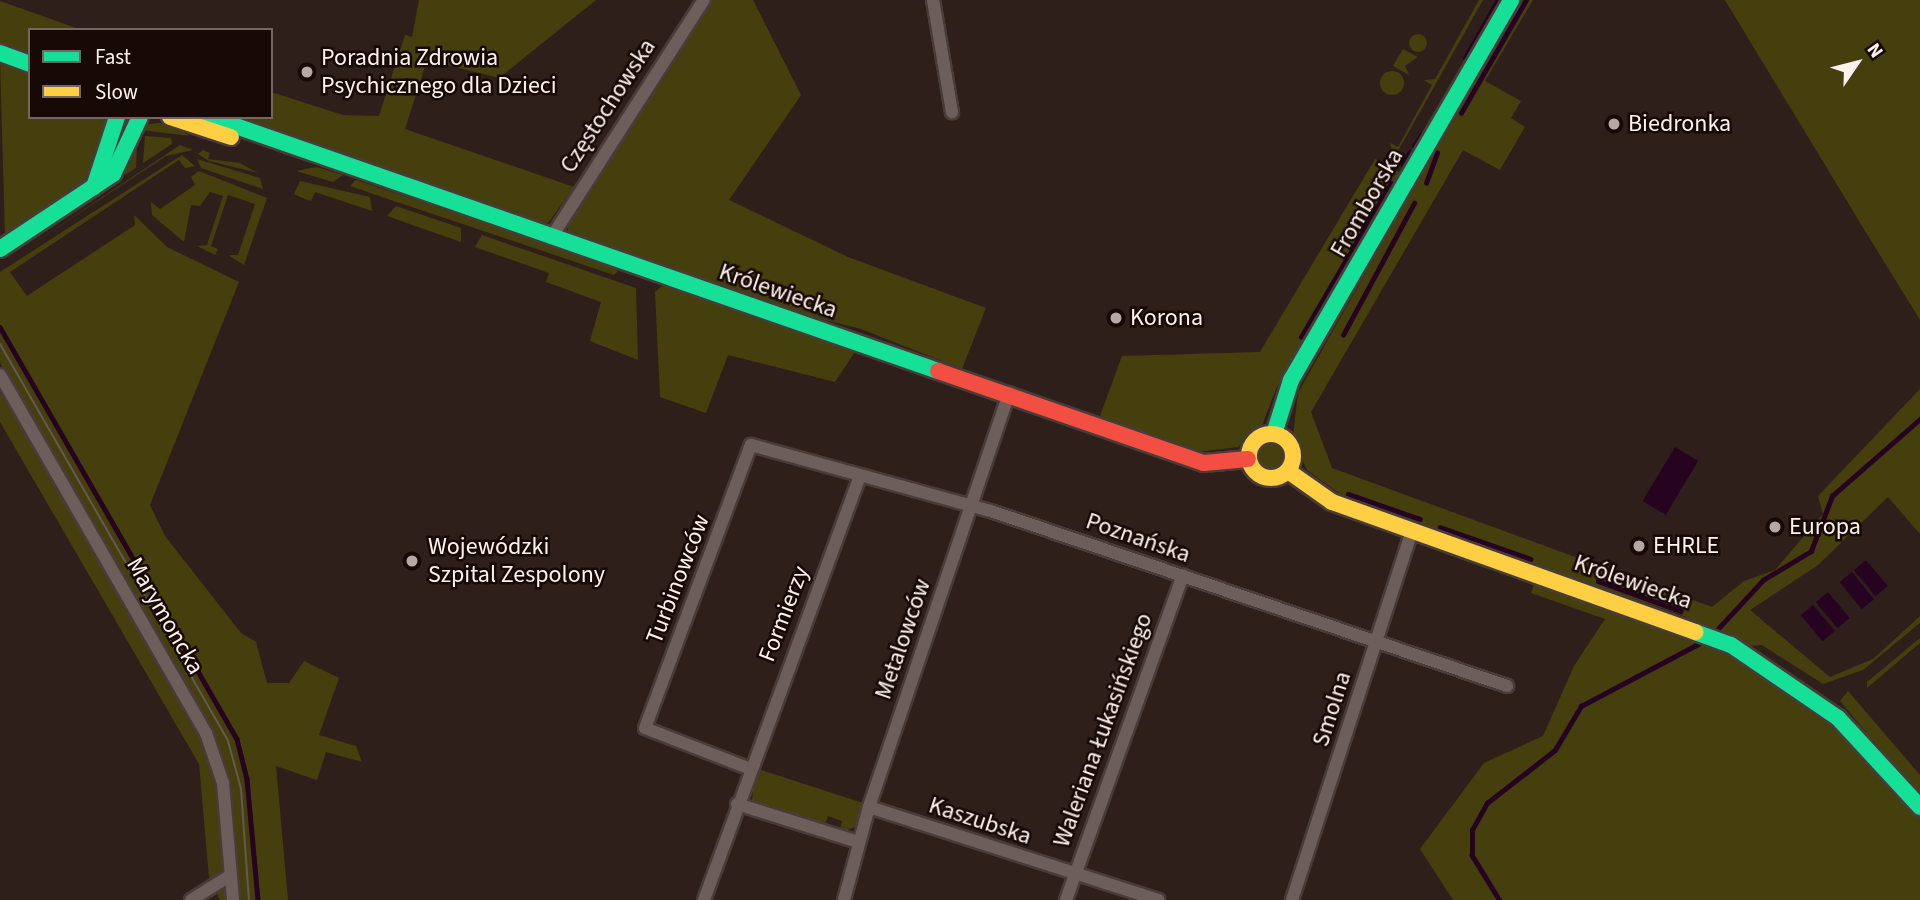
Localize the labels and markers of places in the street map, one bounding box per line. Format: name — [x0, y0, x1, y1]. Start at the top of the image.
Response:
place label: Poradnia Zdrowia Psychicznego dla Dzieci — [321, 44, 557, 100]
marker: Poradnia Zdrowia Psychicznego dla Dzieci — [299, 64, 315, 80]
place label: Biedronka — [1628, 110, 1731, 138]
marker: Biedronka — [1606, 116, 1622, 132]
place label: Korona — [1130, 304, 1203, 332]
marker: Korona — [1108, 310, 1124, 326]
place label: Europa — [1789, 513, 1861, 541]
marker: Europa — [1767, 519, 1783, 535]
place label: EHRLE — [1653, 532, 1719, 560]
place label: Wojewódzki Szpital Zespolony — [428, 533, 605, 589]
marker: EHRLE — [1631, 538, 1647, 554]
marker: Wojewódzki Szpital Zespolony — [402, 551, 422, 571]

